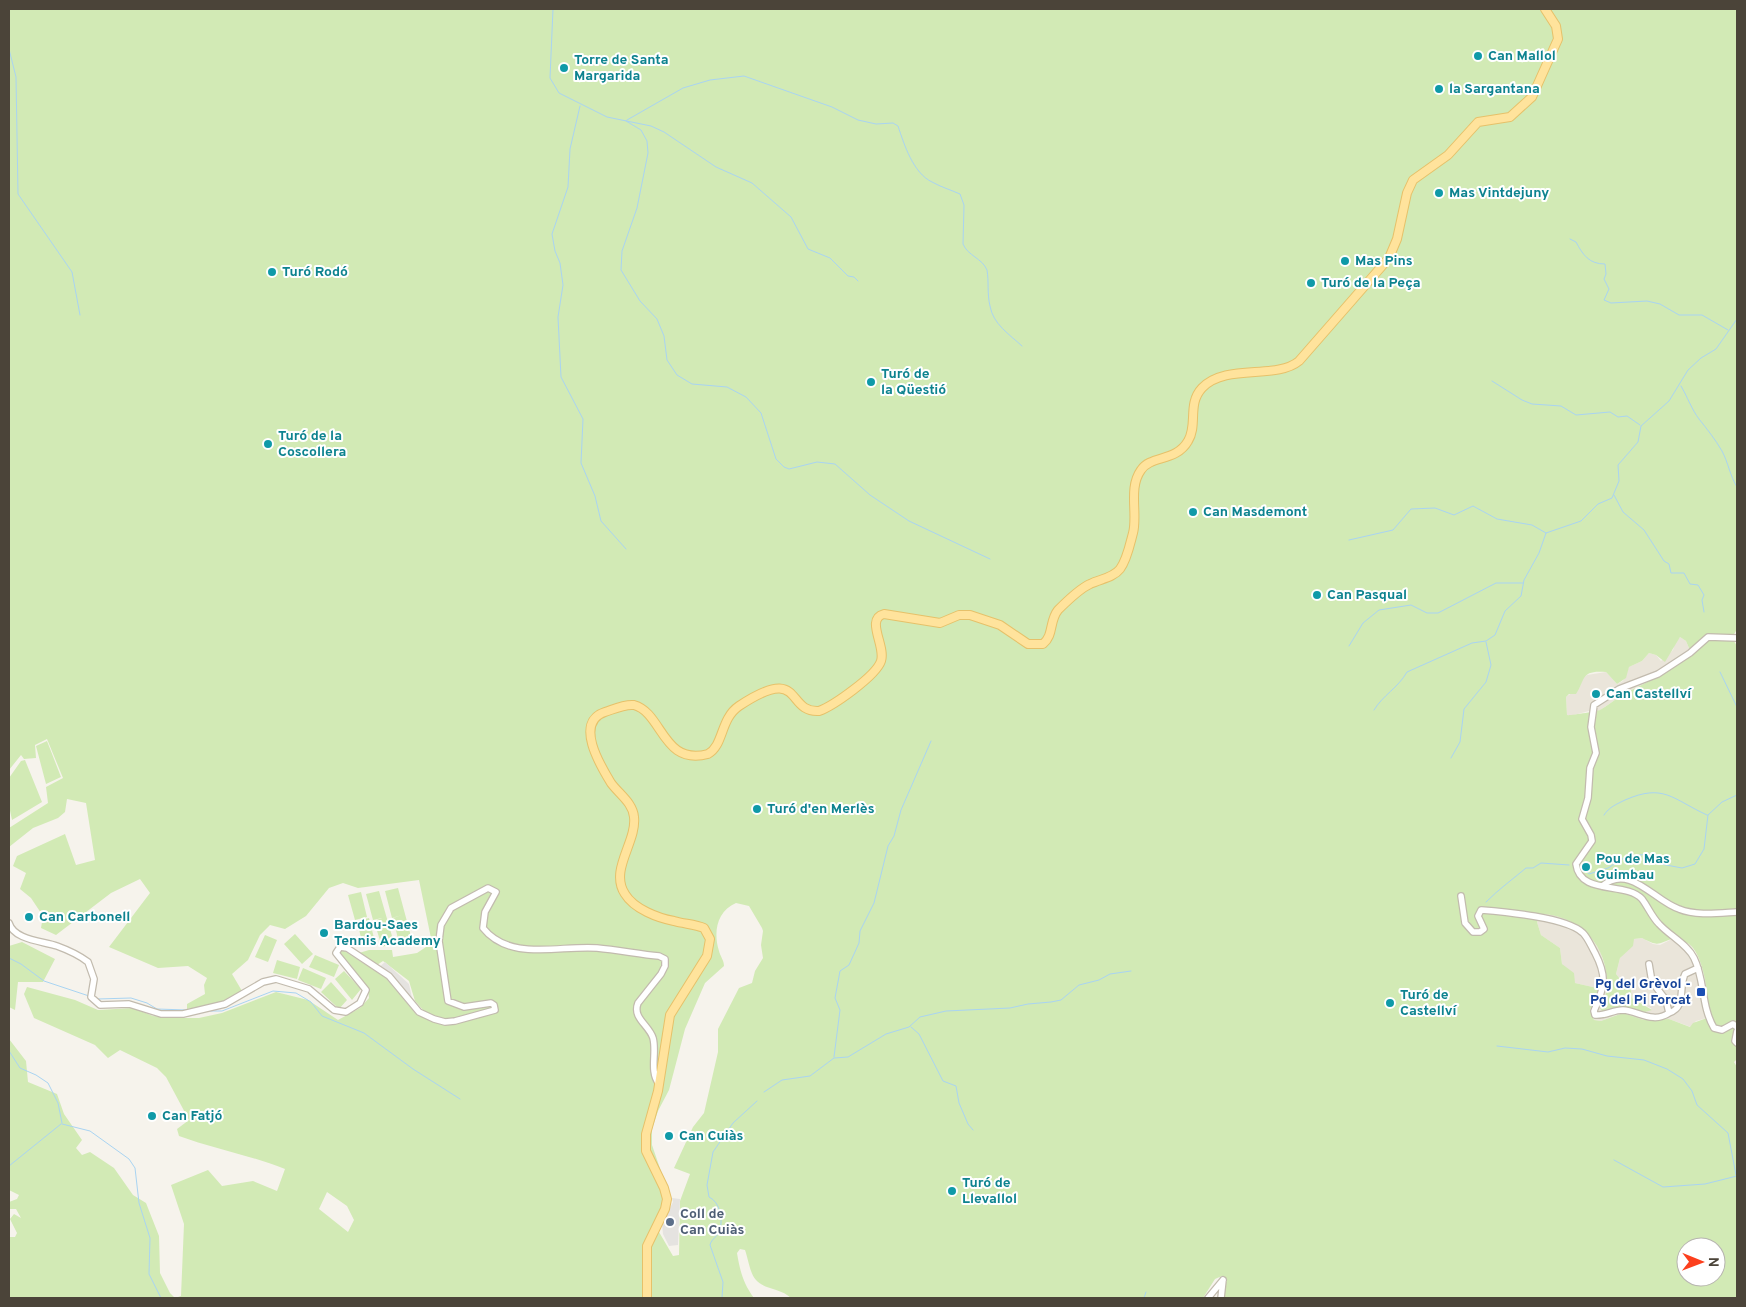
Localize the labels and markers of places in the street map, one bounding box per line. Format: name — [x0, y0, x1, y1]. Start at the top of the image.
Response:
place label: Can Mallol — [1488, 48, 1556, 65]
marker: Can Mallol — [1472, 50, 1484, 62]
place label: Torre de Santa Margarida — [574, 52, 669, 85]
marker: Torre de Santa Margarida — [558, 62, 570, 74]
place label: la Sargantana — [1449, 81, 1540, 98]
marker: la Sargantana — [1433, 83, 1445, 95]
place label: Mas Vintdejuny — [1449, 185, 1549, 202]
marker: Mas Vintdejuny — [1433, 187, 1445, 199]
place label: Mas Pins — [1355, 253, 1413, 270]
marker: Mas Pins — [1339, 255, 1351, 267]
place label: Turó Rodó — [282, 264, 348, 281]
marker: Turó Rodó — [266, 266, 278, 278]
place label: Turó de la Peça — [1321, 275, 1421, 292]
marker: Turó de la Peça — [1305, 277, 1317, 289]
place label: Turó de la Qüestió — [881, 366, 946, 399]
marker: Turó de la Qüestió — [865, 376, 877, 388]
place label: Turó de la Coscollera — [278, 428, 346, 461]
marker: Turó de la Coscollera — [262, 438, 274, 450]
place label: Can Masdemont — [1203, 504, 1307, 521]
marker: Can Masdemont — [1187, 506, 1199, 518]
place label: Can Pasqual — [1327, 587, 1407, 604]
marker: Can Pasqual — [1311, 589, 1323, 601]
place label: Can Castellví — [1606, 686, 1692, 703]
marker: Can Castellví — [1590, 688, 1602, 700]
place label: Turó d'en Merlès — [767, 801, 875, 818]
marker: Turó d'en Merlès — [751, 803, 763, 815]
place label: Pou de Mas Guimbau — [1596, 851, 1670, 884]
marker: Pou de Mas Guimbau — [1580, 861, 1592, 873]
place label: Can Carbonell — [39, 909, 130, 926]
marker: Can Carbonell — [23, 911, 35, 923]
place label: Bardou-Saes Tennis Academy — [334, 917, 441, 950]
marker: Bardou-Saes Tennis Academy — [318, 927, 330, 939]
place label: Pg del Grèvol - Pg del Pi Forcat — [1590, 976, 1691, 1009]
marker: Pg del Grèvol - Pg del Pi Forcat — [1695, 986, 1707, 998]
place label: Turó de Castellví — [1400, 987, 1458, 1020]
marker: Turó de Castellví — [1384, 997, 1396, 1009]
place label: Can Fatjó — [162, 1108, 222, 1125]
marker: Can Fatjó — [146, 1110, 158, 1122]
place label: Can Cuiàs — [679, 1128, 744, 1145]
marker: Can Cuiàs — [663, 1130, 675, 1142]
place label: Turó de Llevallol — [962, 1175, 1017, 1208]
marker: Turó de Llevallol — [946, 1185, 958, 1197]
place label: Coll de Can Cuiàs — [680, 1206, 745, 1239]
marker: Coll de Can Cuiàs — [664, 1216, 676, 1228]

